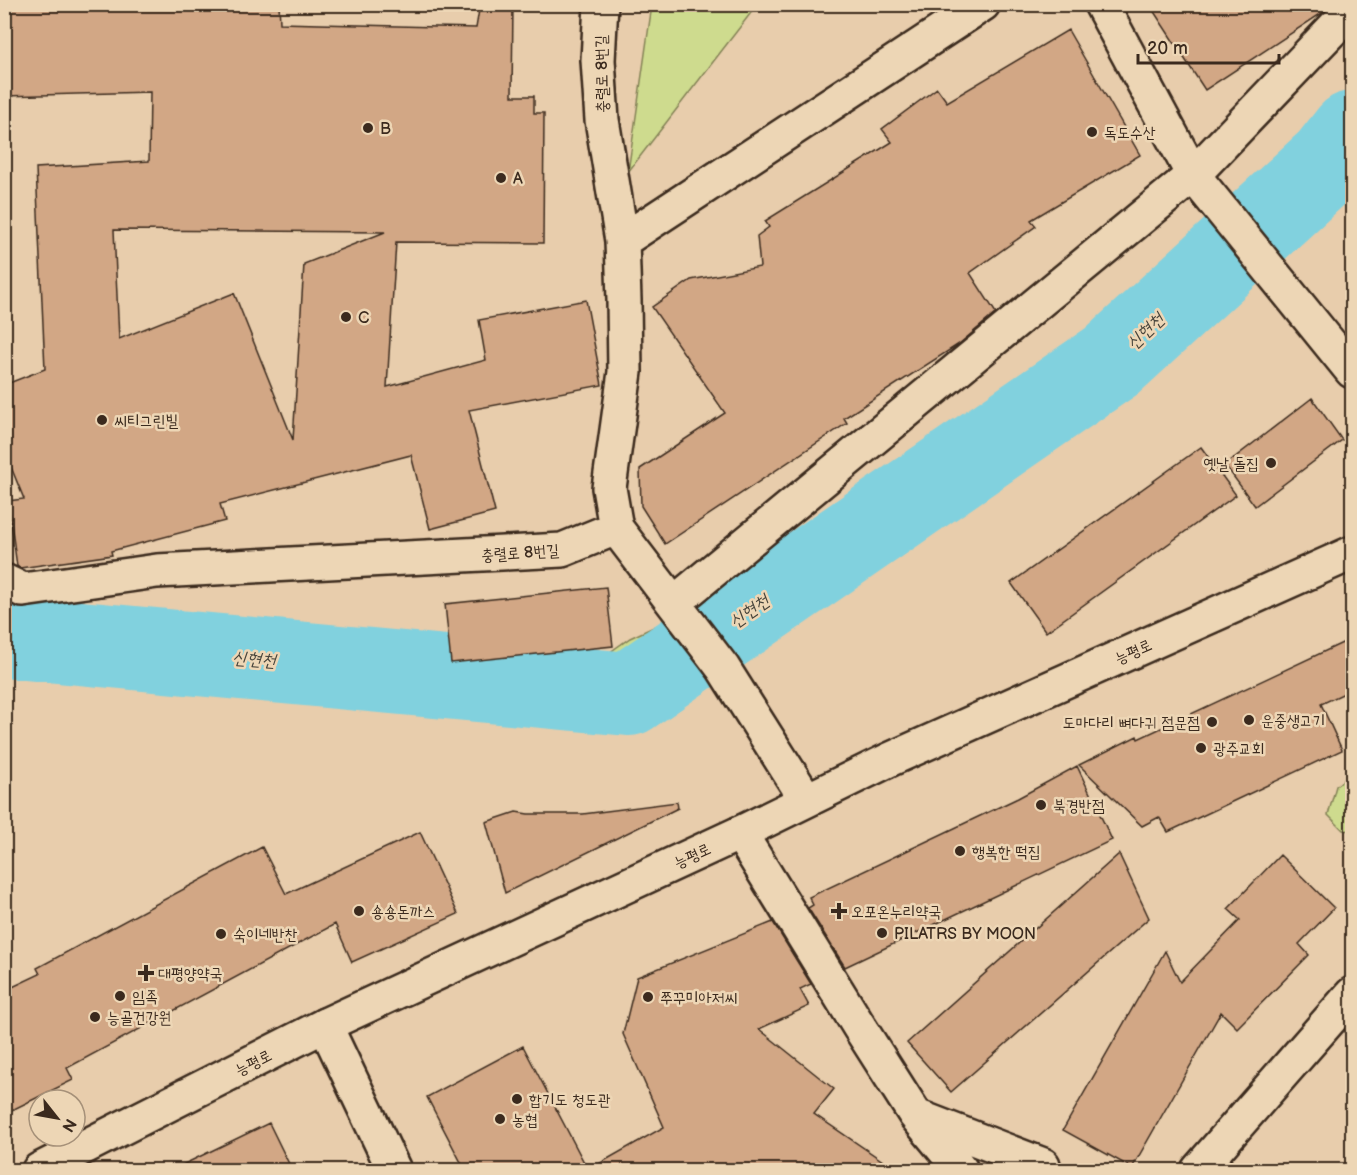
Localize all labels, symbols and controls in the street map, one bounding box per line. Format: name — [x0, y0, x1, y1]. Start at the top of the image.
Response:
scale bar — [1138, 27, 1279, 65]
street label: 충렬로 8번길 — [592, 35, 613, 113]
text: 20 m — [1147, 38, 1188, 59]
place label: B — [380, 120, 391, 139]
marker: B — [361, 121, 375, 135]
place label: 독도수산 — [1104, 124, 1156, 143]
marker: 독도수산 — [1085, 125, 1099, 139]
place label: A — [513, 170, 523, 189]
marker: A — [494, 171, 508, 185]
water label: 신현천 — [1122, 308, 1170, 354]
place label: C — [358, 309, 369, 328]
marker: C — [339, 310, 353, 324]
place label: 씨티그린빌 — [114, 412, 179, 431]
marker: 씨티그린빌 — [95, 413, 109, 427]
place label: 옛날 돌집 — [1203, 455, 1259, 474]
marker: 옛날 돌집 — [1264, 456, 1278, 470]
street label: 충렬로 8번길 — [481, 541, 560, 566]
water label: 신현천 — [725, 589, 774, 632]
street label: 능평로 — [1112, 636, 1155, 669]
water label: 신현천 — [231, 647, 278, 672]
place label: 운중생고기 — [1261, 712, 1325, 731]
marker: 운중생고기 — [1242, 713, 1256, 727]
place label: 도마다리 뼈다귀 점문점 — [1063, 714, 1200, 733]
marker: 도마다리 뼈다귀 점문점 — [1205, 715, 1219, 729]
place label: 광주교회 — [1213, 740, 1265, 759]
marker: 광주교회 — [1194, 741, 1208, 755]
place label: 북경반점 — [1053, 797, 1105, 816]
marker: 북경반점 — [1034, 798, 1048, 812]
street label: 능평로 — [671, 840, 714, 873]
place label: 행복한 떡집 — [972, 843, 1041, 862]
marker: 행복한 떡집 — [953, 844, 967, 858]
place label: 숑숑돈까스 — [371, 903, 435, 922]
place label: 오포온누리약국 — [851, 903, 941, 922]
marker: 숑숑돈까스 — [352, 904, 366, 918]
marker: 오포온누리약국 — [832, 904, 846, 918]
place label: PILATRS BY MOON — [894, 925, 1036, 944]
place label: 숙이네반찬 — [233, 926, 298, 945]
marker: PILATRS BY MOON — [875, 926, 889, 940]
marker: 숙이네반찬 — [214, 927, 228, 941]
place label: 대평양약국 — [158, 965, 223, 984]
marker: 대평양약국 — [139, 966, 153, 980]
place label: 임족 — [132, 988, 158, 1007]
marker: 임족 — [113, 989, 127, 1003]
place label: 쭈꾸미아저씨 — [660, 989, 737, 1008]
marker: 쭈꾸미아저씨 — [641, 990, 655, 1004]
place label: 능골건강원 — [107, 1009, 171, 1028]
marker: 능골건강원 — [88, 1010, 102, 1024]
street label: 능평로 — [232, 1046, 275, 1081]
north arrow — [27, 1088, 87, 1148]
place label: 합기도 청도관 — [529, 1091, 611, 1110]
marker: 합기도 청도관 — [510, 1092, 524, 1106]
place label: 농협 — [512, 1111, 538, 1130]
marker: 농협 — [493, 1112, 507, 1126]
text: N — [57, 1115, 80, 1135]

